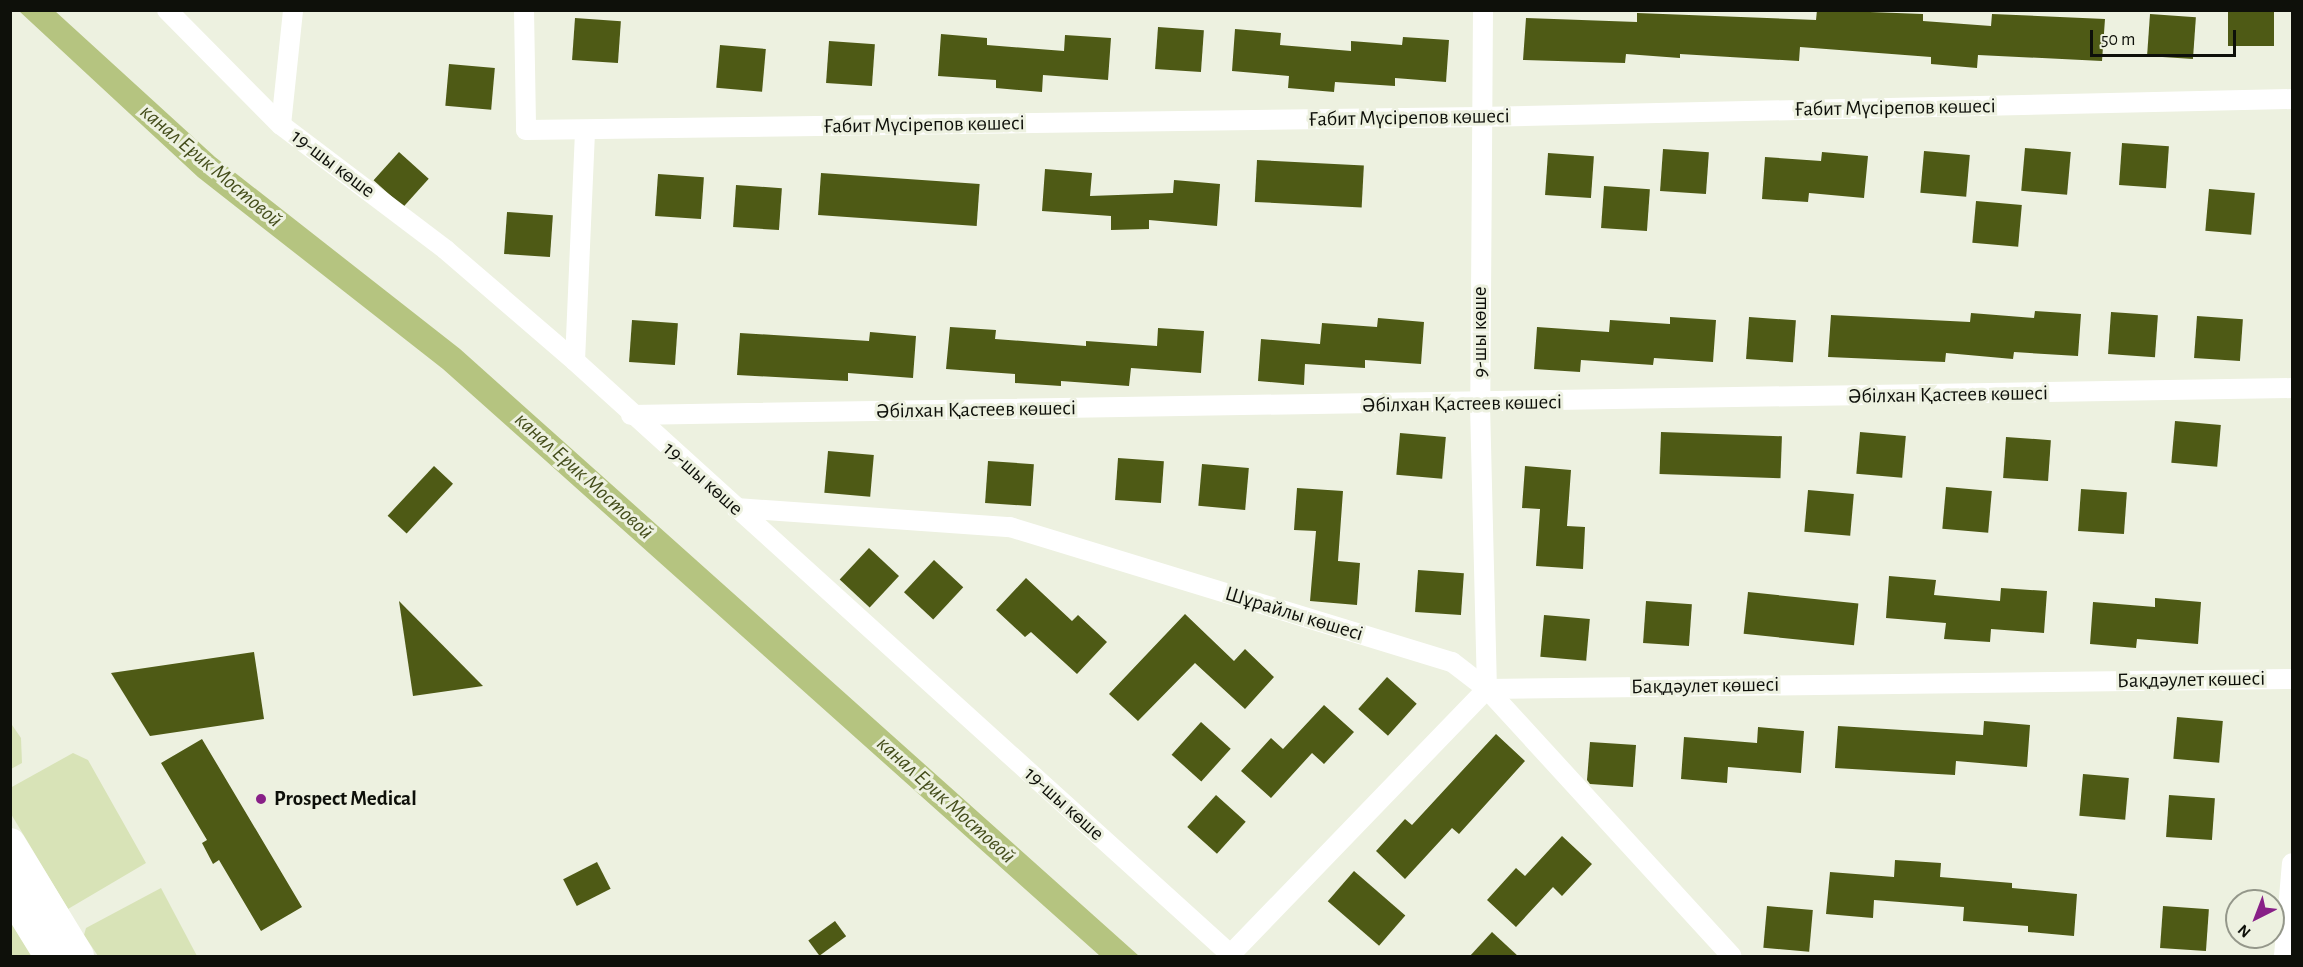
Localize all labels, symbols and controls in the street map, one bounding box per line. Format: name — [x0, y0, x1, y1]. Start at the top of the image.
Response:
scale bar — [2093, 18, 2238, 56]
text: 50 m — [2101, 31, 2135, 49]
street label: Ғабит Мүсірепов көшесi — [1794, 94, 1996, 122]
water label: канал Ерик Мостовой — [135, 99, 287, 233]
street label: Ғабит Мүсірепов көшесi — [1308, 104, 1510, 132]
street label: Ғабит Мүсірепов көшесi — [823, 111, 1025, 139]
street label: 19-шы көше — [286, 124, 380, 204]
street label: 9-шы көше — [1467, 286, 1493, 378]
street label: Әбілхан Қастеев көшесi — [1848, 381, 2048, 409]
street label: Әбілхан Қастеев көшесi — [1362, 390, 1562, 418]
street label: Әбілхан Қастеев көшесi — [876, 396, 1076, 424]
water label: канал Ерик Мостовой — [509, 407, 659, 545]
street label: 19-шы көше — [658, 437, 748, 521]
street label: Шұрайлы көшесі — [1222, 581, 1366, 647]
street label: Бақдәулет көшесi — [2117, 666, 2265, 694]
street label: Бақдәулет көшесi — [1631, 672, 1779, 700]
water label: канал Ерик Мостовой — [871, 731, 1021, 869]
street label: 19-шы көше — [1019, 762, 1109, 846]
place label: Prospect Medical — [274, 786, 417, 812]
marker: Prospect Medical — [252, 790, 270, 808]
north arrow — [2225, 889, 2285, 949]
text: N — [2235, 921, 2254, 941]

